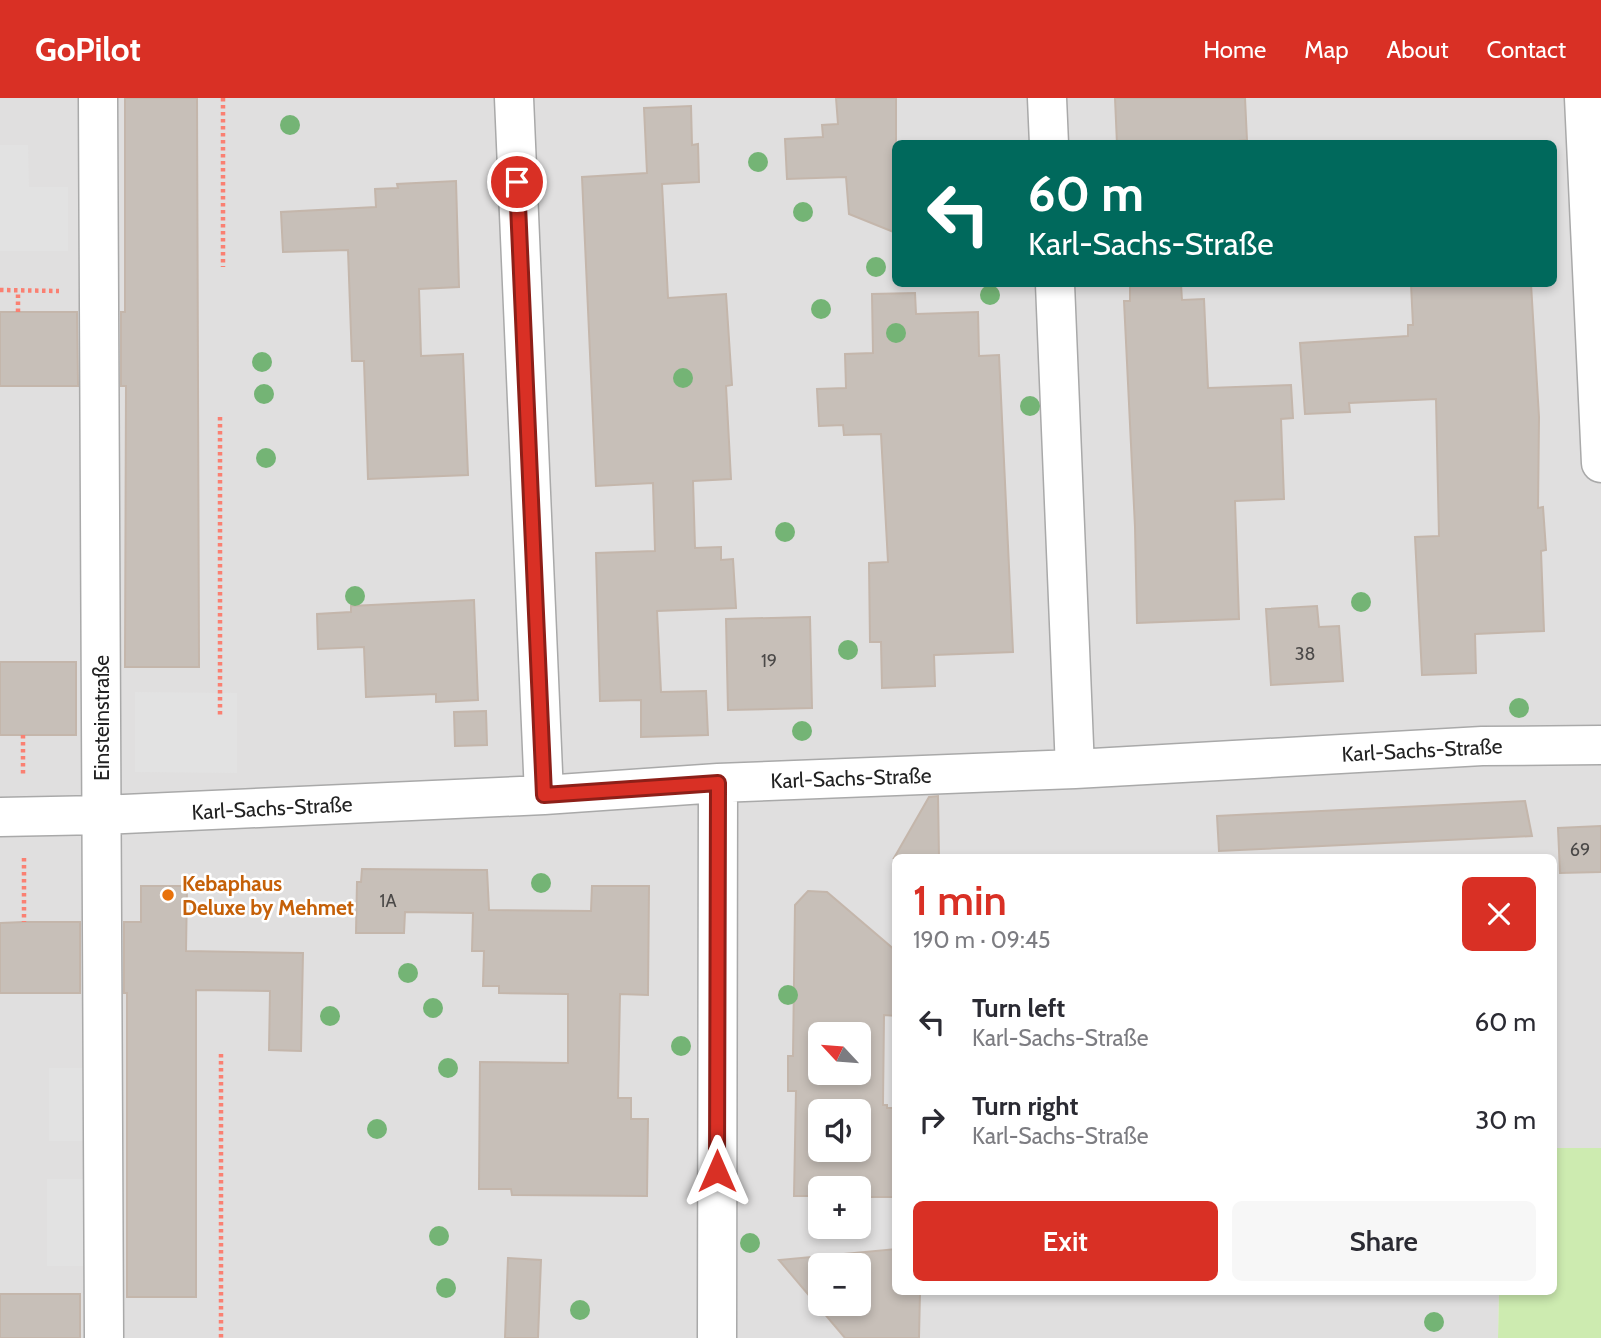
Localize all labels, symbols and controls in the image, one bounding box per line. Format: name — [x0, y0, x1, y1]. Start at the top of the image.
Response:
text: GoPilot — [35, 29, 141, 69]
text: Home — [1203, 35, 1266, 64]
text: Map — [1304, 35, 1349, 64]
text: About — [1387, 35, 1449, 64]
text: Contact — [1487, 35, 1566, 64]
pin — [487, 152, 547, 212]
icon: arrive — [498, 163, 536, 201]
text: 60 m — [1028, 164, 1144, 223]
icon: left — [913, 168, 1004, 259]
text: Karl-Sachs-Straße — [1028, 224, 1274, 263]
house number: 38 — [1295, 643, 1315, 665]
house number: 19 — [761, 650, 777, 672]
street label: Einsteinstraße — [89, 655, 114, 781]
street label: Karl-Sachs-Straße — [1341, 733, 1503, 767]
street label: Karl-Sachs-Straße — [770, 763, 932, 793]
street label: Karl-Sachs-Straße — [191, 791, 353, 825]
house number: 69 — [1570, 839, 1590, 861]
place label: Kebaphaus Deluxe by Mehmet — [182, 871, 354, 920]
text: 1 min — [913, 874, 1007, 926]
button: close — [1462, 877, 1536, 951]
marker: Kebaphaus Deluxe by Mehmet — [160, 887, 176, 903]
house number: 1A — [380, 890, 396, 912]
text: 190 m · 09:45 — [913, 926, 1050, 954]
text: Turn left — [972, 992, 1065, 1024]
icon: left — [913, 1003, 951, 1041]
text: 60 m — [1474, 1006, 1536, 1038]
north arrow — [808, 1022, 872, 1085]
map controls — [808, 1022, 871, 1316]
text: Karl-Sachs-Straße — [972, 1024, 1148, 1052]
text: Turn right — [972, 1090, 1078, 1122]
button: sound — [808, 1099, 871, 1162]
icon: right — [913, 1101, 951, 1139]
text: 30 m — [1475, 1104, 1536, 1136]
text: Karl-Sachs-Straße — [972, 1122, 1148, 1150]
position arrow — [680, 1134, 754, 1208]
button: + — [808, 1176, 871, 1239]
button: Exit — [913, 1201, 1218, 1281]
button: Share — [1232, 1201, 1536, 1281]
button: − — [808, 1253, 871, 1316]

